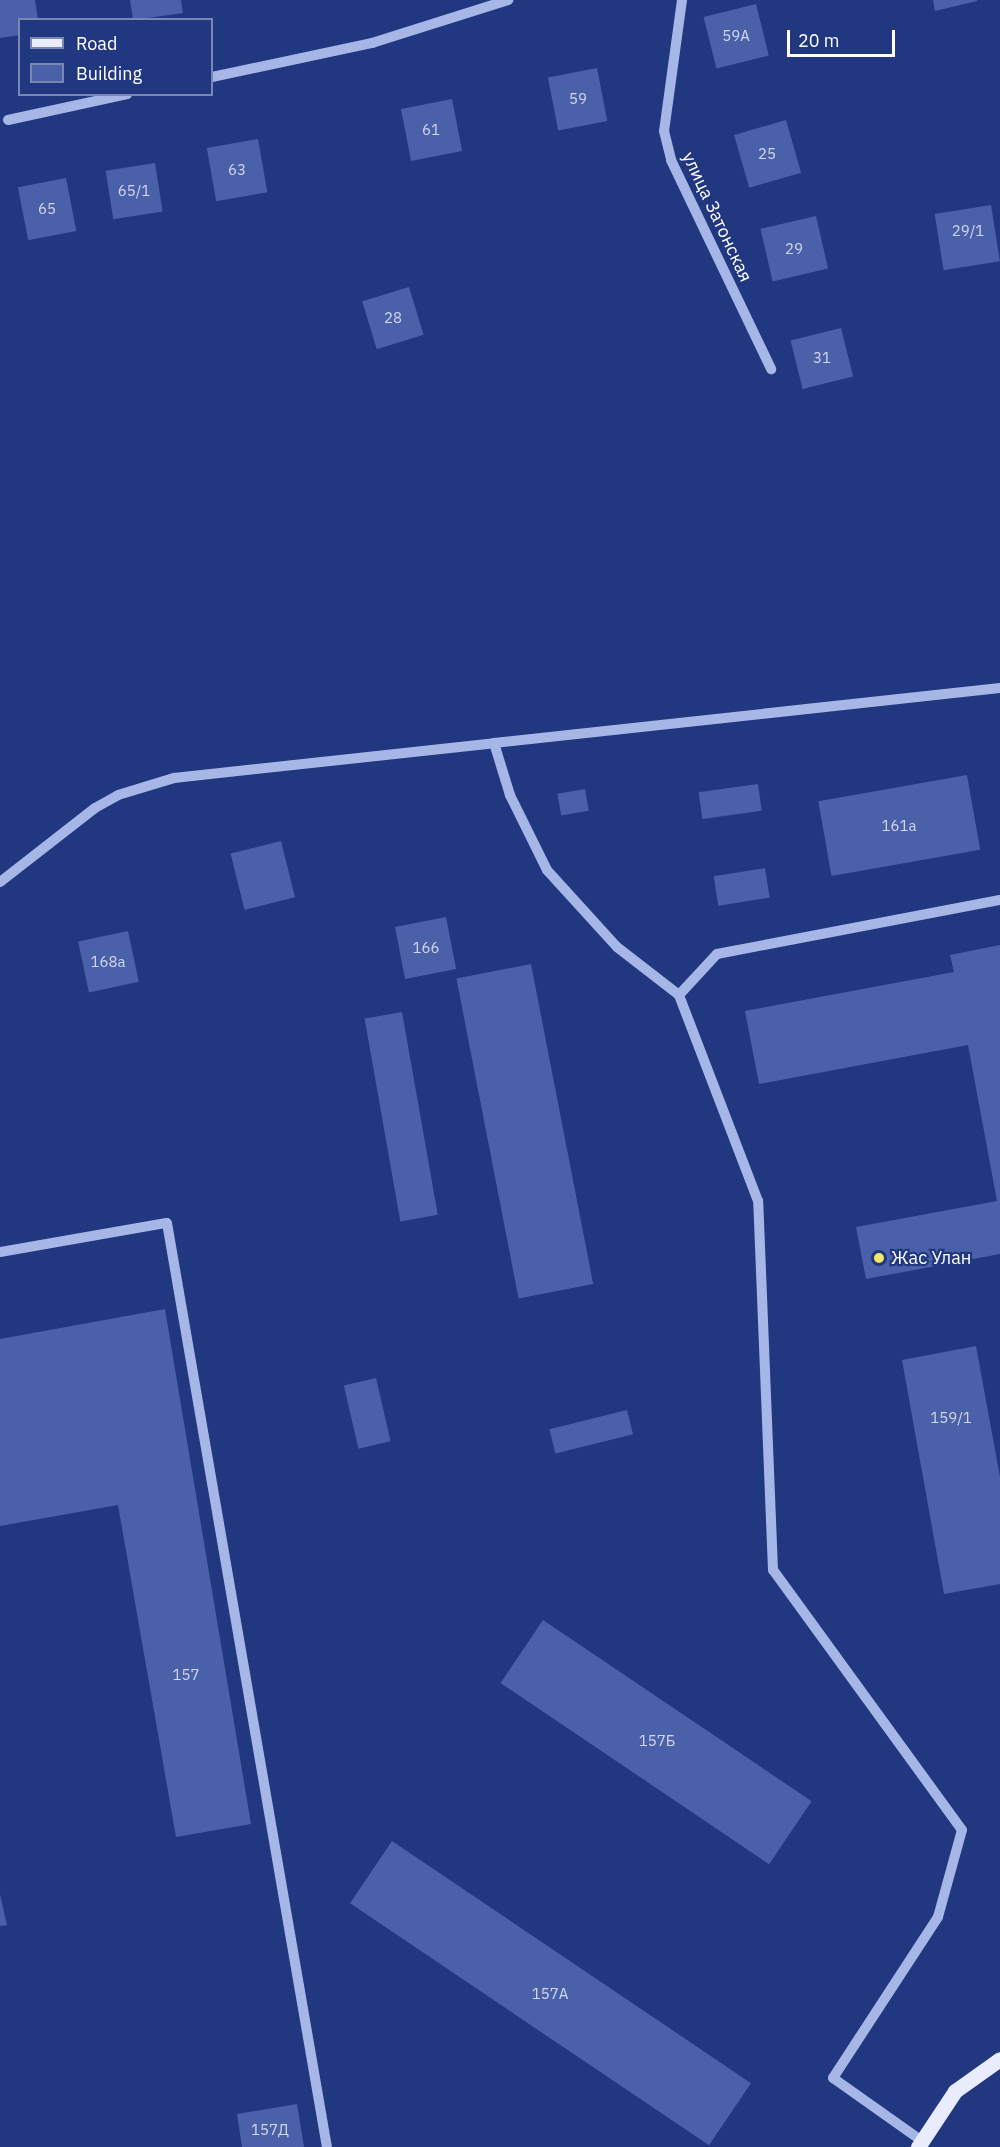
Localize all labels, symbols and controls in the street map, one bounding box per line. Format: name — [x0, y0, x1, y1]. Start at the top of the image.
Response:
legend — [18, 18, 213, 96]
scale bar — [790, 18, 898, 56]
house number: 59А — [722, 27, 750, 45]
text: 20 m — [798, 29, 840, 52]
text: Road — [76, 32, 117, 55]
text: Building — [76, 62, 142, 85]
house number: 59 — [569, 90, 587, 108]
house number: 61 — [422, 121, 440, 139]
house number: 25 — [758, 145, 776, 163]
street label: улица Затонская — [677, 149, 757, 285]
house number: 63 — [228, 161, 246, 179]
house number: 65/1 — [118, 182, 150, 200]
house number: 65 — [38, 200, 56, 218]
house number: 29/1 — [952, 222, 984, 240]
house number: 29 — [785, 240, 803, 258]
house number: 28 — [384, 309, 402, 327]
house number: 31 — [813, 349, 831, 367]
house number: 161а — [881, 817, 917, 835]
house number: 166 — [413, 939, 439, 957]
house number: 168а — [90, 953, 126, 971]
place label: Жас Улан — [891, 1247, 971, 1269]
marker: Жас Улан — [872, 1251, 886, 1265]
house number: 159/1 — [930, 1409, 972, 1427]
house number: 157 — [173, 1666, 199, 1684]
house number: 157Б — [639, 1732, 675, 1750]
house number: 157А — [532, 1985, 568, 2003]
house number: 157Д — [251, 2121, 289, 2139]

